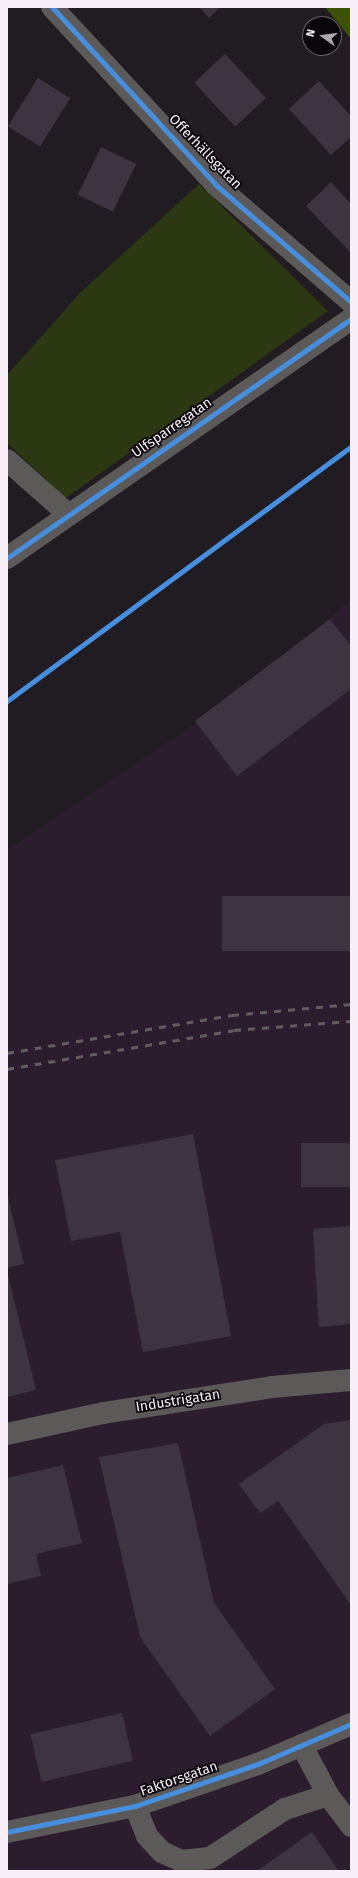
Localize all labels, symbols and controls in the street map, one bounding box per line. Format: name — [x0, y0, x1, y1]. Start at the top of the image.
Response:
north arrow — [302, 16, 342, 56]
text: N — [304, 28, 318, 38]
street label: Offerhällsgatan — [165, 111, 245, 193]
street label: Ulfsparregatan — [129, 394, 215, 462]
street label: Industrigatan — [135, 1386, 221, 1416]
street label: Faktorsgatan — [138, 1758, 220, 1800]

